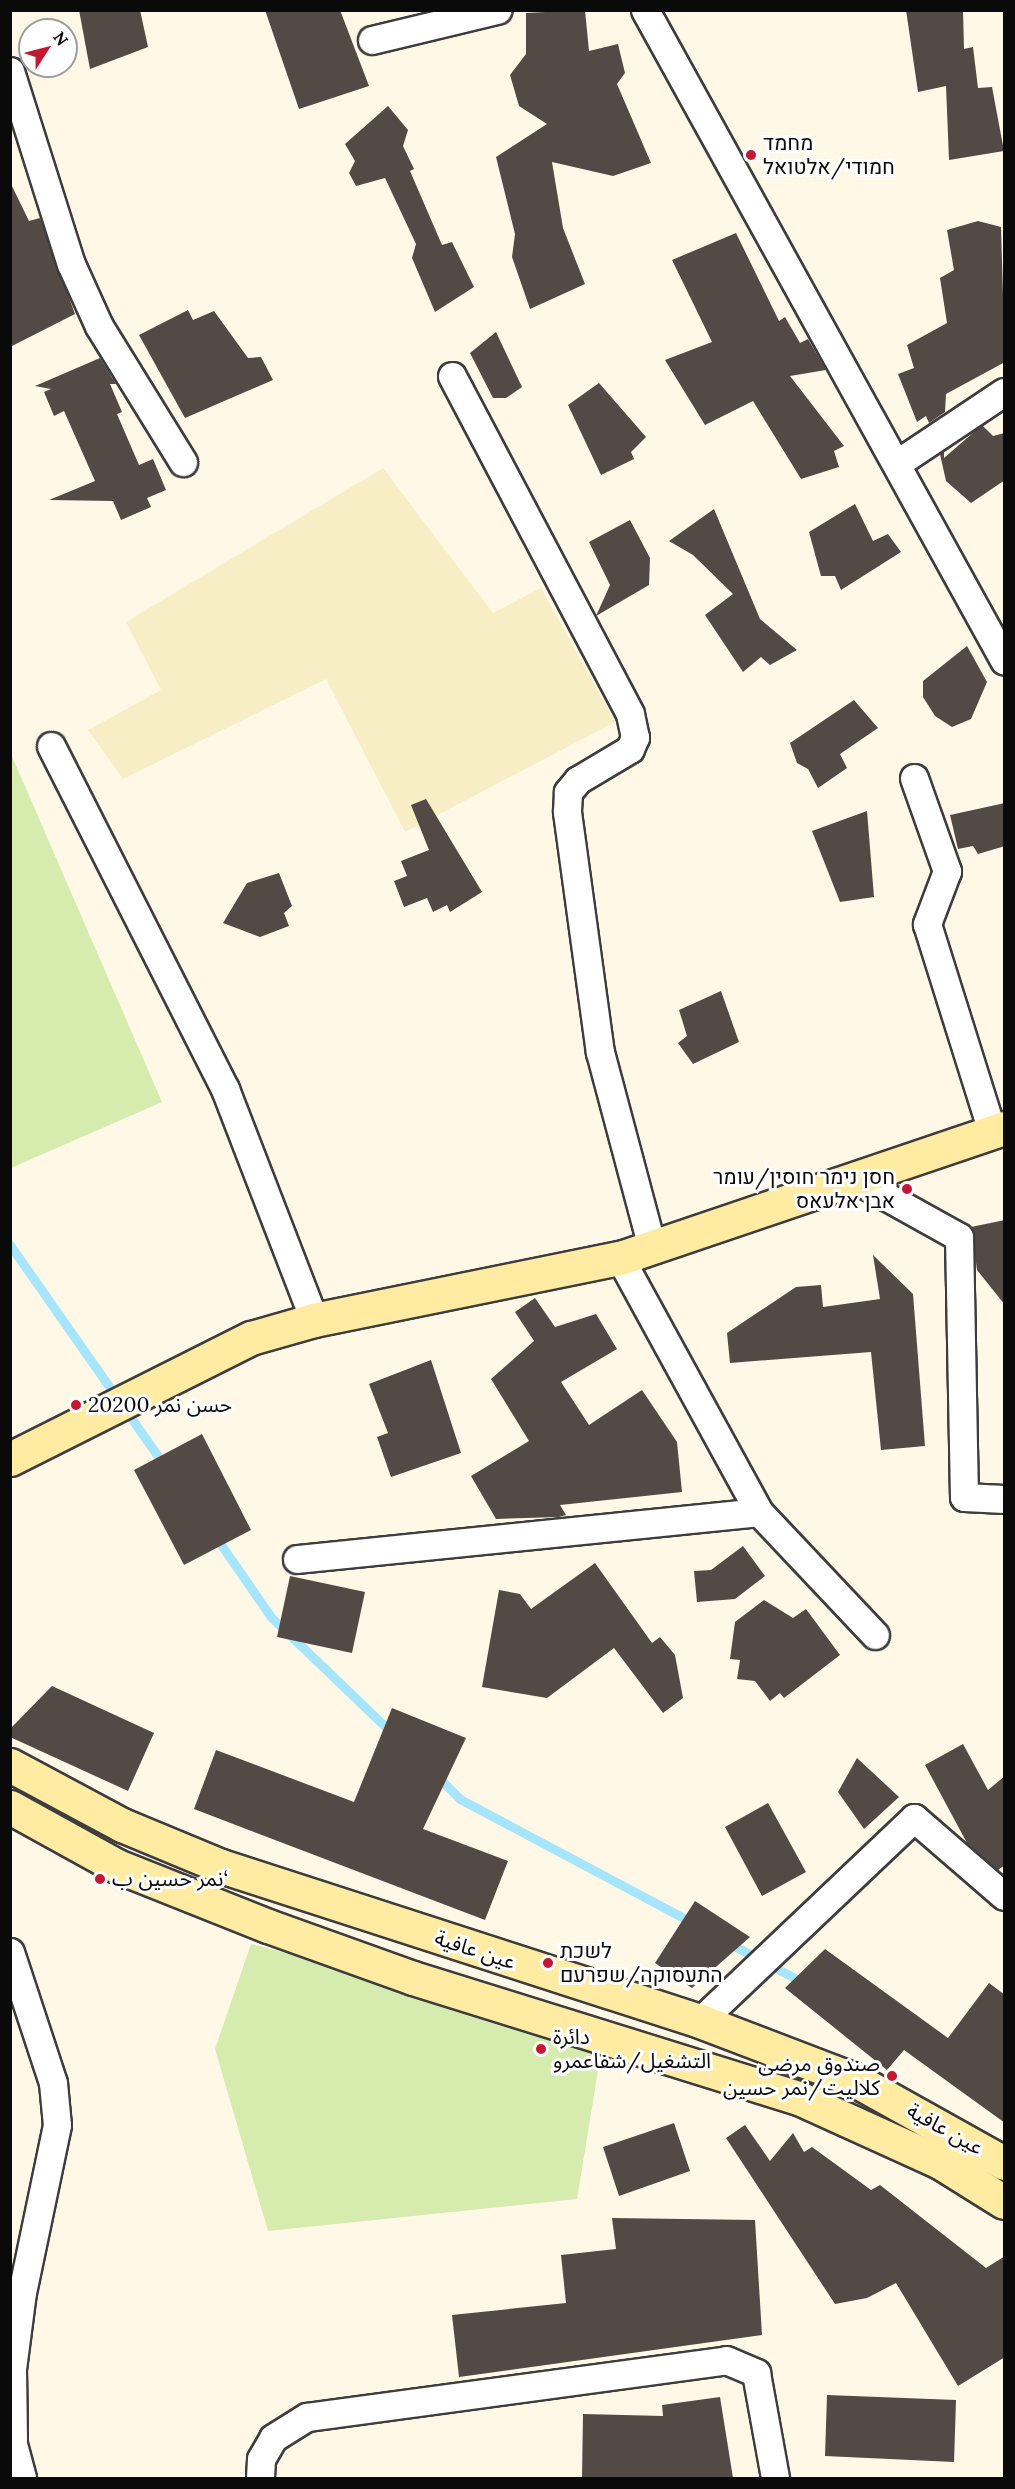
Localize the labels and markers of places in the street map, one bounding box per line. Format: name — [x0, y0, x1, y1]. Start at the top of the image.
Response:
place label: מחמד חמודי/אלטואל — [763, 130, 895, 180]
marker: מחמד חמודי/אלטואל — [744, 148, 758, 162]
place label: חסן נימר חוסין/עומר אבן אלעאס — [713, 1164, 895, 1214]
marker: חסן נימר חוסין/עומר אבן אלעאס — [900, 1182, 914, 1196]
place label: حسن نمر 20200 — [88, 1392, 232, 1418]
marker: حسن نمر 20200 — [69, 1398, 83, 1412]
place label: نمر حسين ب‘ — [112, 1866, 228, 1892]
marker: نمر حسين ب‘ — [93, 1872, 107, 1886]
place label: לשכת התעסוקה/שפרעם — [560, 1938, 723, 1988]
marker: לשכת התעסוקה/שפרעם — [541, 1956, 555, 1970]
place label: دائرة التشغيل/شفاعمرو — [553, 2024, 711, 2074]
marker: دائرة التشغيل/شفاعمرو — [534, 2042, 548, 2056]
place label: صندوق مرضى كلاليت/نمر حسين — [723, 2051, 880, 2101]
marker: صندوق مرضى كلاليت/نمر حسين — [885, 2069, 899, 2083]

